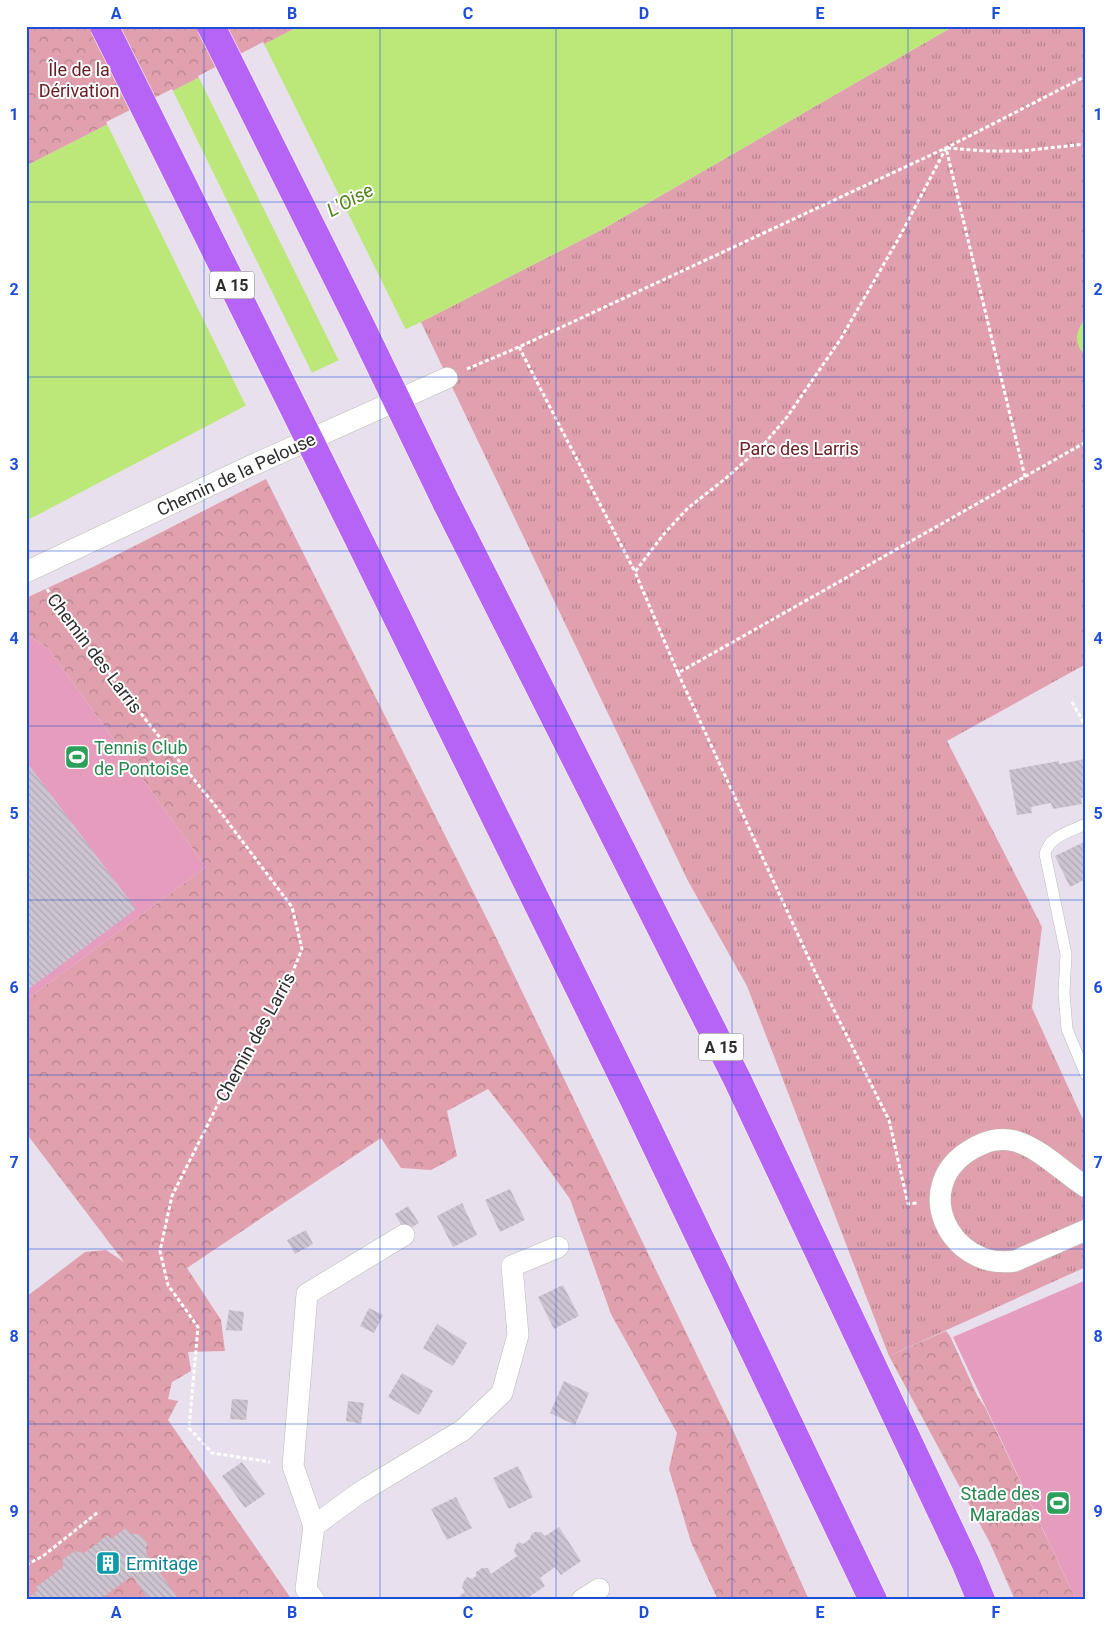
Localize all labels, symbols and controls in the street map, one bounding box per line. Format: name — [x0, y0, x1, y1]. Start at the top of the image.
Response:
text: A — [111, 4, 122, 23]
text: B — [287, 4, 297, 23]
text: C — [463, 4, 473, 23]
text: D — [639, 4, 649, 23]
text: E — [816, 4, 825, 23]
text: F — [992, 4, 1001, 23]
park label: Île de la Dérivation — [39, 59, 119, 101]
text: 1 — [9, 105, 19, 124]
text: 1 — [1093, 105, 1103, 124]
water label: L'Oise — [323, 178, 377, 222]
road number: A 15 — [210, 272, 254, 298]
text: 2 — [9, 280, 19, 299]
text: 2 — [1093, 280, 1103, 299]
street label: Chemin de la Pelouse — [153, 428, 319, 520]
park label: Parc des Larris — [739, 438, 859, 459]
text: 3 — [9, 455, 19, 474]
text: 3 — [1093, 455, 1103, 474]
street label: Chemin des Larris — [43, 589, 147, 717]
text: 4 — [9, 629, 19, 648]
text: 4 — [1093, 629, 1103, 648]
place label: Tennis Club de Pontoise — [94, 737, 189, 779]
sports icon: Tennis Club de Pontoise — [64, 744, 90, 770]
text: 5 — [9, 804, 19, 823]
text: 5 — [1093, 804, 1103, 823]
street label: Chemin des Larris — [211, 969, 299, 1105]
text: 6 — [9, 978, 19, 997]
text: 6 — [1093, 978, 1103, 997]
road number: A 15 — [698, 1034, 744, 1060]
text: 7 — [9, 1153, 19, 1172]
text: 7 — [1093, 1153, 1103, 1172]
text: 8 — [9, 1327, 19, 1346]
text: 8 — [1093, 1327, 1103, 1346]
place label: Stade des Maradas — [960, 1483, 1040, 1525]
sports icon: Stade des Maradas — [1045, 1490, 1071, 1516]
text: 9 — [9, 1502, 19, 1521]
text: 9 — [1093, 1502, 1103, 1521]
building icon: Ermitage — [95, 1550, 121, 1576]
place label: Ermitage — [126, 1553, 198, 1574]
text: A — [111, 1603, 122, 1622]
text: B — [287, 1603, 297, 1622]
text: C — [463, 1603, 473, 1622]
text: D — [639, 1603, 649, 1622]
text: E — [816, 1603, 825, 1622]
text: F — [992, 1603, 1001, 1622]

